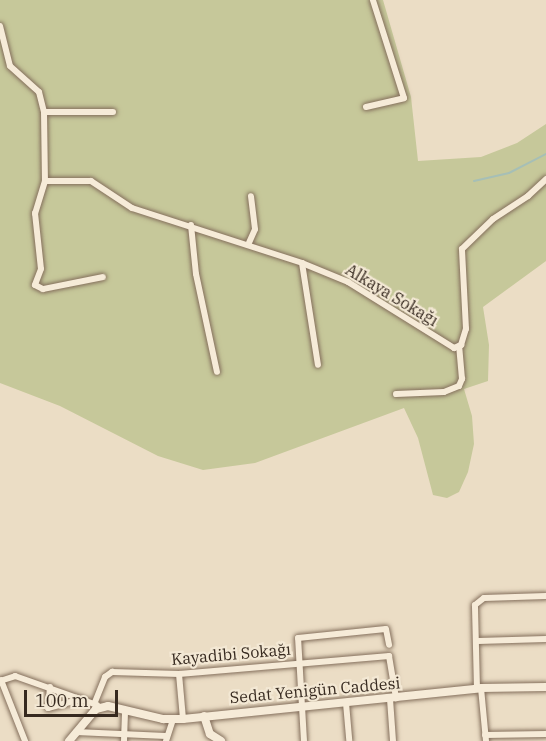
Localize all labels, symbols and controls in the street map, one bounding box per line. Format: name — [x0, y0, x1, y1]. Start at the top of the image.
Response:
street label: Alkaya Sokağı — [342, 260, 442, 330]
street label: Kayadibi Sokağı — [170, 639, 292, 669]
street label: Sedat Yenigün Caddesi — [229, 673, 401, 707]
scale bar — [27, 678, 122, 716]
text: 100 m — [35, 689, 89, 712]

